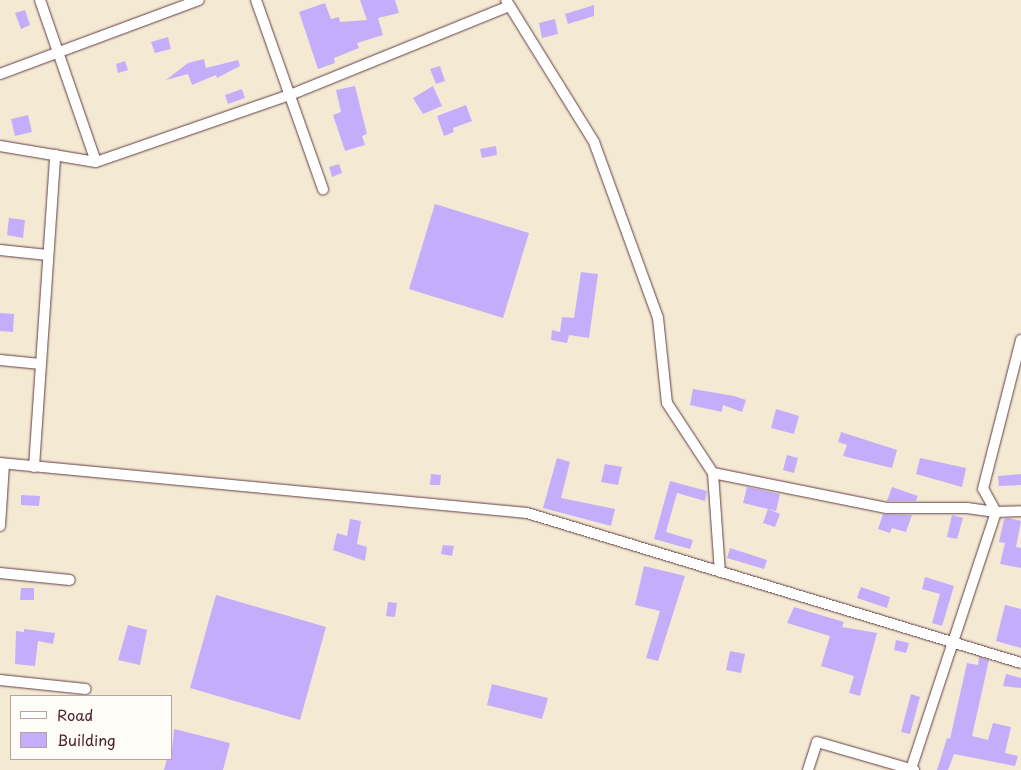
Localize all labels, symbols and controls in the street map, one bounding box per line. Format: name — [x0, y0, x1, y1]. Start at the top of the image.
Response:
legend — [10, 695, 172, 760]
text: Road — [57, 703, 93, 726]
text: Building — [57, 728, 116, 751]

